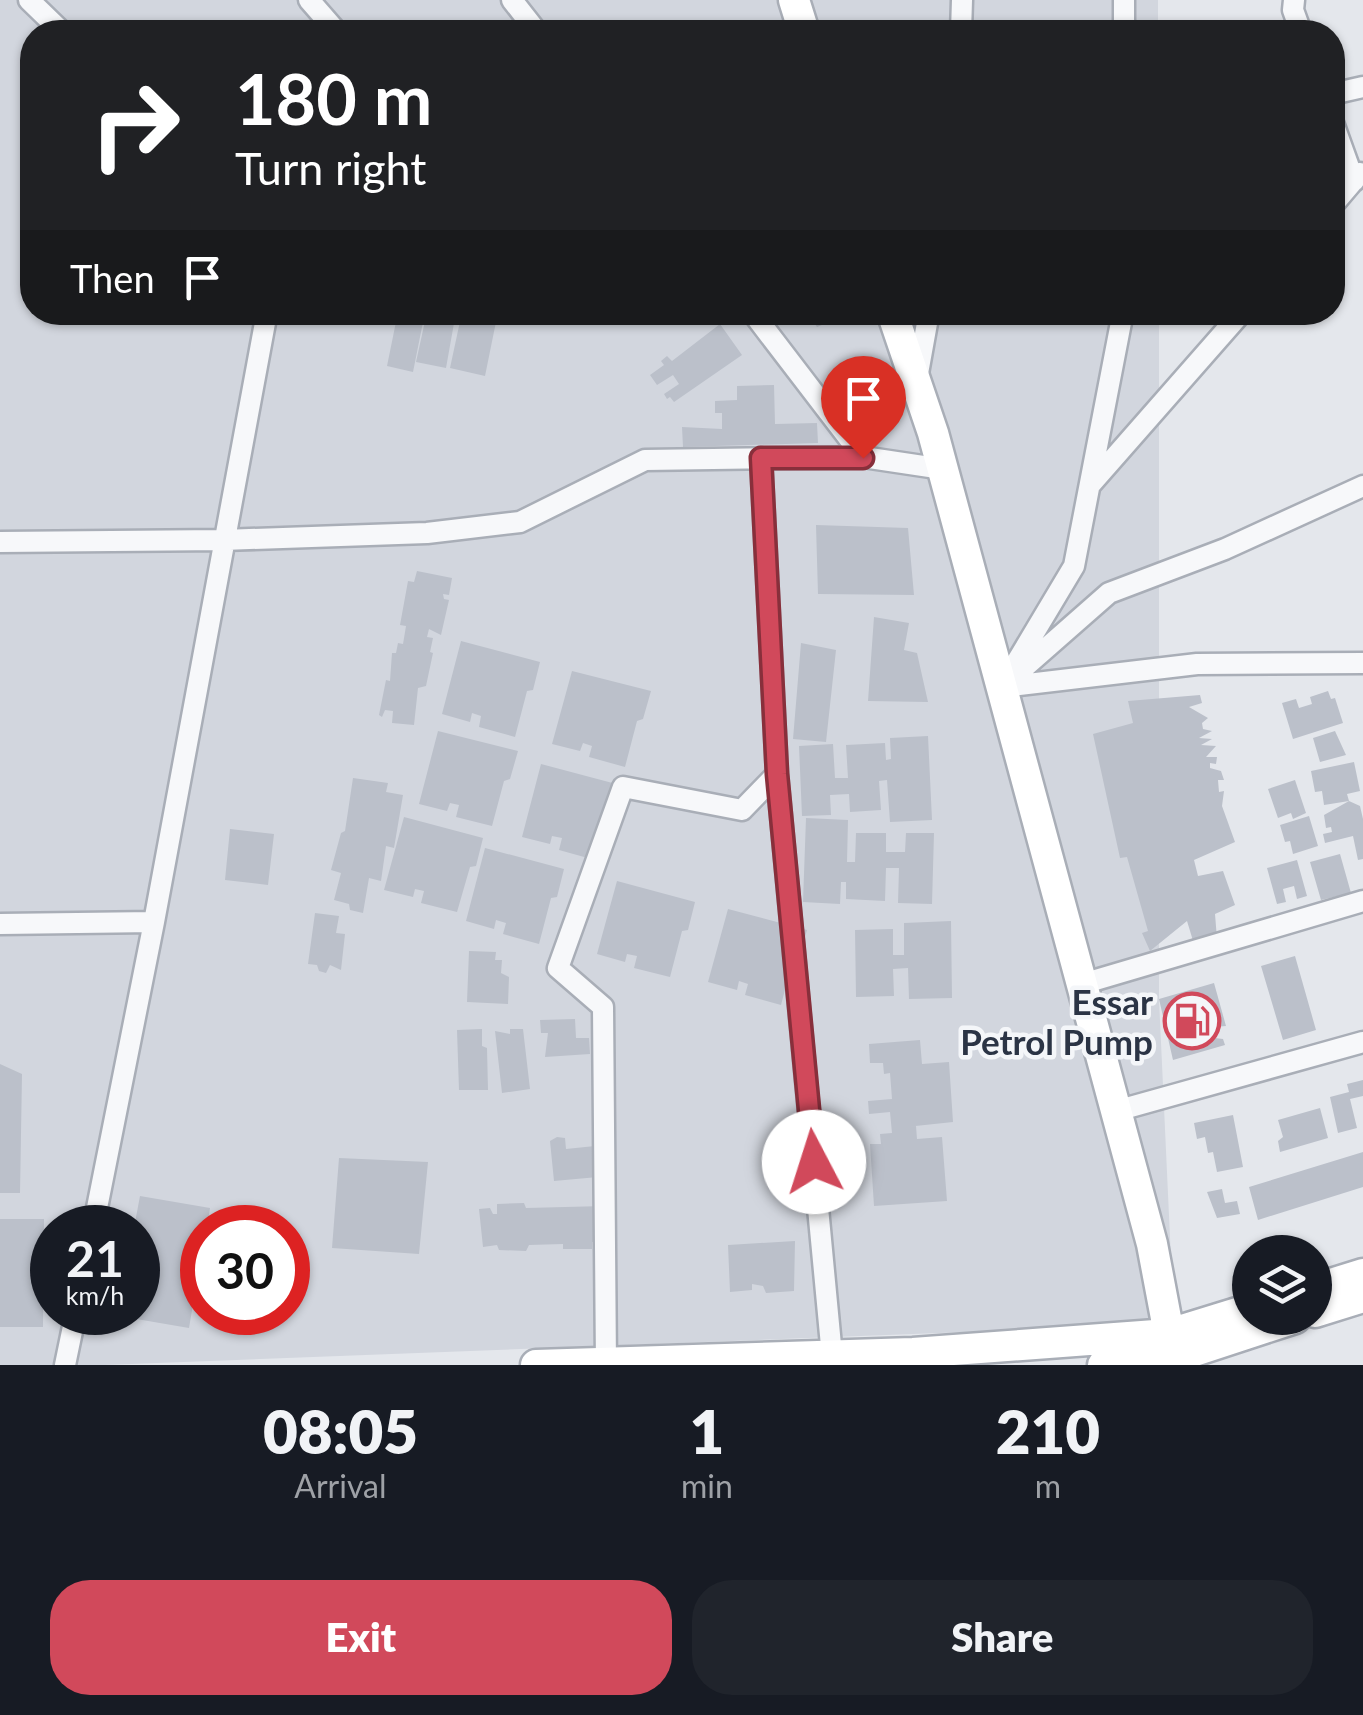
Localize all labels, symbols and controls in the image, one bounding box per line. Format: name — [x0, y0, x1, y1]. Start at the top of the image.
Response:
text: 180 m — [235, 56, 432, 140]
icon: right — [70, 60, 200, 190]
text: Turn right — [235, 141, 426, 195]
icon: arrive — [175, 250, 230, 305]
text: Then — [70, 255, 155, 301]
pin — [821, 356, 906, 459]
icon: arrive — [836, 371, 891, 426]
place label: Essar Petrol Pump — [960, 980, 1153, 1062]
fuel station icon: Essar Petrol Pump — [1162, 991, 1222, 1051]
position arrow — [762, 1110, 866, 1214]
speed limit sign: 30 — [180, 1205, 310, 1335]
text: 21 — [66, 1228, 124, 1288]
map controls — [1232, 1235, 1332, 1335]
button: layers — [1232, 1235, 1332, 1335]
text: km/h — [66, 1280, 124, 1310]
text: 08:05 — [263, 1395, 418, 1467]
text: 1 — [689, 1395, 724, 1467]
text: 210 — [996, 1395, 1100, 1467]
text: Arrival — [294, 1466, 387, 1505]
text: min — [681, 1466, 733, 1505]
text: m — [1035, 1466, 1061, 1505]
button: Exit — [50, 1580, 672, 1695]
button: Share — [692, 1580, 1313, 1695]

